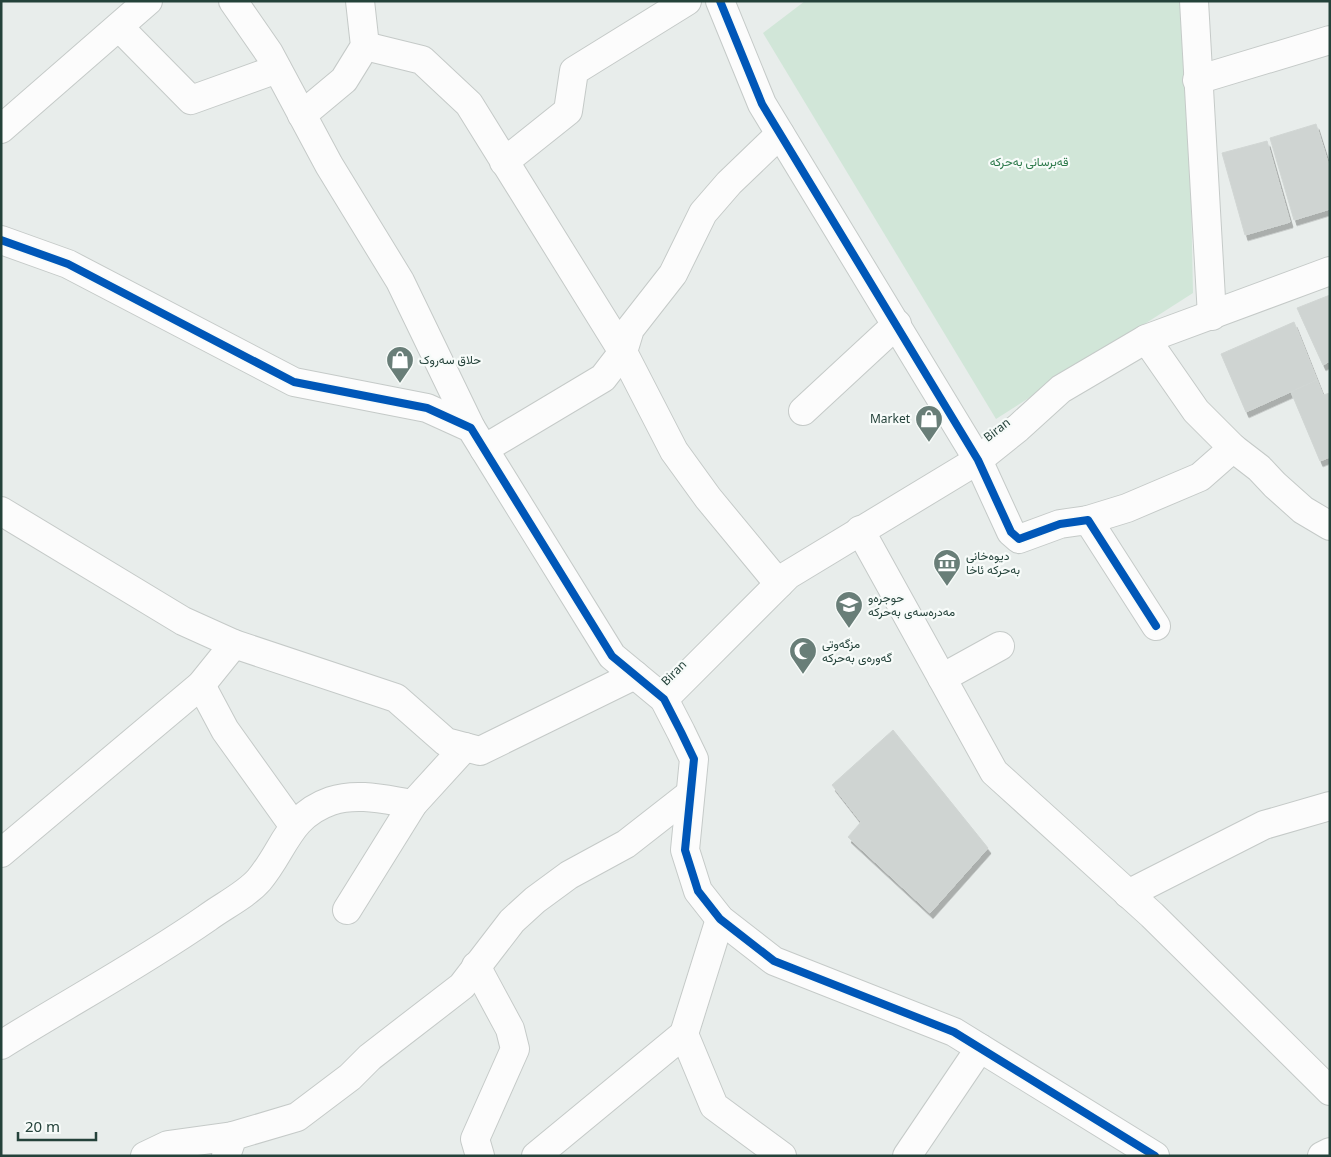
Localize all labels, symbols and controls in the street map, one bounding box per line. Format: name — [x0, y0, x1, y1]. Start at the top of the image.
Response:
park label: قەبرسانی بەحرکە — [990, 153, 1068, 170]
shop icon: حلاق سەروک — [385, 345, 415, 384]
place label: حلاق سەروک — [419, 351, 481, 368]
shop icon: Market — [914, 404, 944, 443]
place label: Market — [870, 410, 911, 427]
street label: Biran — [980, 414, 1014, 445]
place label: دیوەخانی بەحرکە ئاخا — [966, 547, 1020, 578]
museum icon: دیوەخانی بەحرکە ئاخا — [932, 548, 962, 587]
place label: حوجره‌و مه‌دره‌سه‌ی به‌حرکه — [868, 589, 955, 620]
school or university icon: حوجره‌و مه‌دره‌سه‌ی به‌حرکه — [834, 590, 864, 629]
place label: مزگەوتی گەورەی بەحرکە — [822, 635, 892, 666]
mosque icon: مزگەوتی گەورەی بەحرکە — [788, 636, 818, 675]
street label: Biran — [657, 656, 690, 689]
scale bar — [18, 1110, 95, 1142]
text: 20 m — [25, 1116, 60, 1136]

